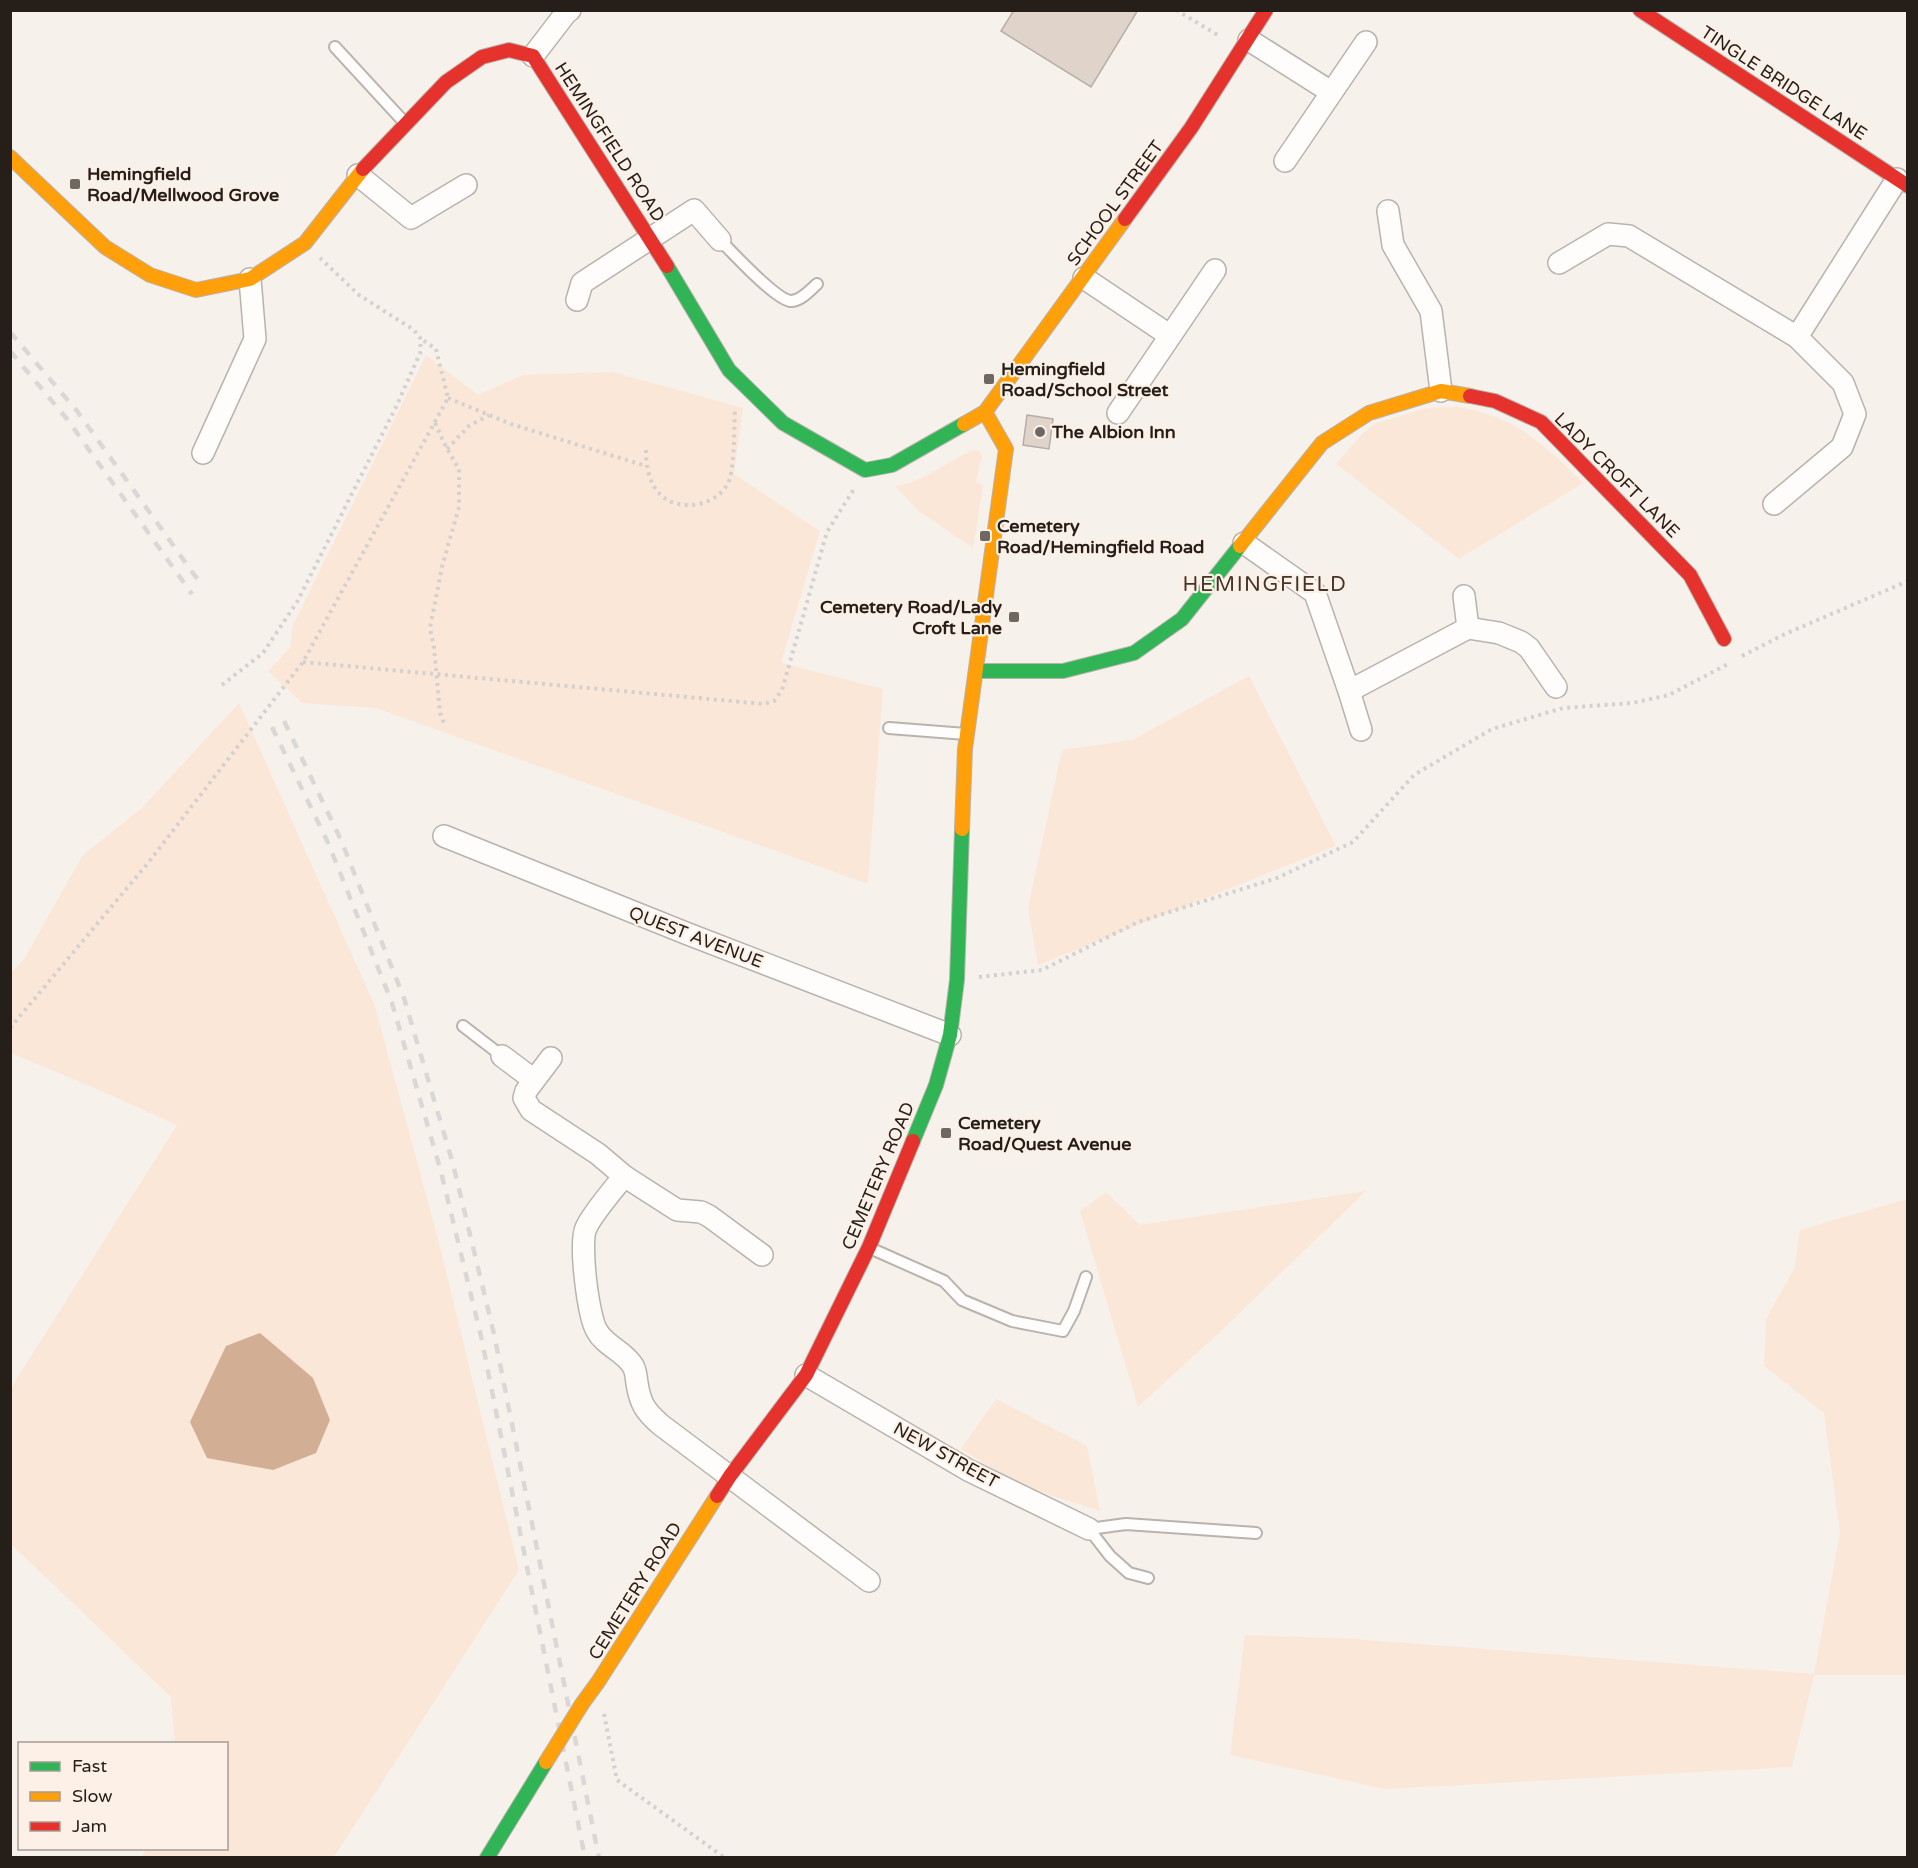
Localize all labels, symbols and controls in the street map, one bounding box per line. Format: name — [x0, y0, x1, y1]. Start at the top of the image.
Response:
street label: TINGLE BRIDGE LANE — [1697, 21, 1871, 145]
street label: HEMINGFIELD ROAD — [550, 58, 670, 226]
street label: SCHOOL STREET — [1062, 136, 1168, 270]
place label: Hemingfield Road/Mellwood Grove — [87, 163, 279, 206]
marker: Hemingfield Road/Mellwood Grove — [68, 177, 82, 191]
place label: Hemingfield Road/School Street — [1001, 358, 1168, 401]
marker: Hemingfield Road/School Street — [982, 372, 996, 386]
street label: LADY CROFT LANE — [1550, 408, 1684, 542]
place label: The Albion Inn — [1051, 421, 1176, 443]
marker: The Albion Inn — [1033, 425, 1047, 439]
place label: Cemetery Road/Hemingfield Road — [997, 515, 1204, 558]
marker: Cemetery Road/Hemingfield Road — [978, 529, 992, 543]
district label: HEMINGFIELD — [1183, 572, 1347, 597]
place label: Cemetery Road/Lady Croft Lane — [820, 596, 1002, 639]
marker: Cemetery Road/Lady Croft Lane — [1007, 610, 1021, 624]
street label: QUEST AVENUE — [626, 901, 766, 973]
street label: CEMETERY ROAD — [837, 1099, 919, 1253]
place label: Cemetery Road/Quest Avenue — [958, 1112, 1131, 1155]
marker: Cemetery Road/Quest Avenue — [939, 1126, 953, 1140]
street label: NEW STREET — [890, 1417, 1003, 1493]
street label: CEMETERY ROAD — [584, 1518, 686, 1664]
legend — [18, 1742, 228, 1850]
text: Fast — [72, 1755, 107, 1777]
text: Slow — [72, 1785, 113, 1807]
text: Jam — [72, 1815, 107, 1837]

